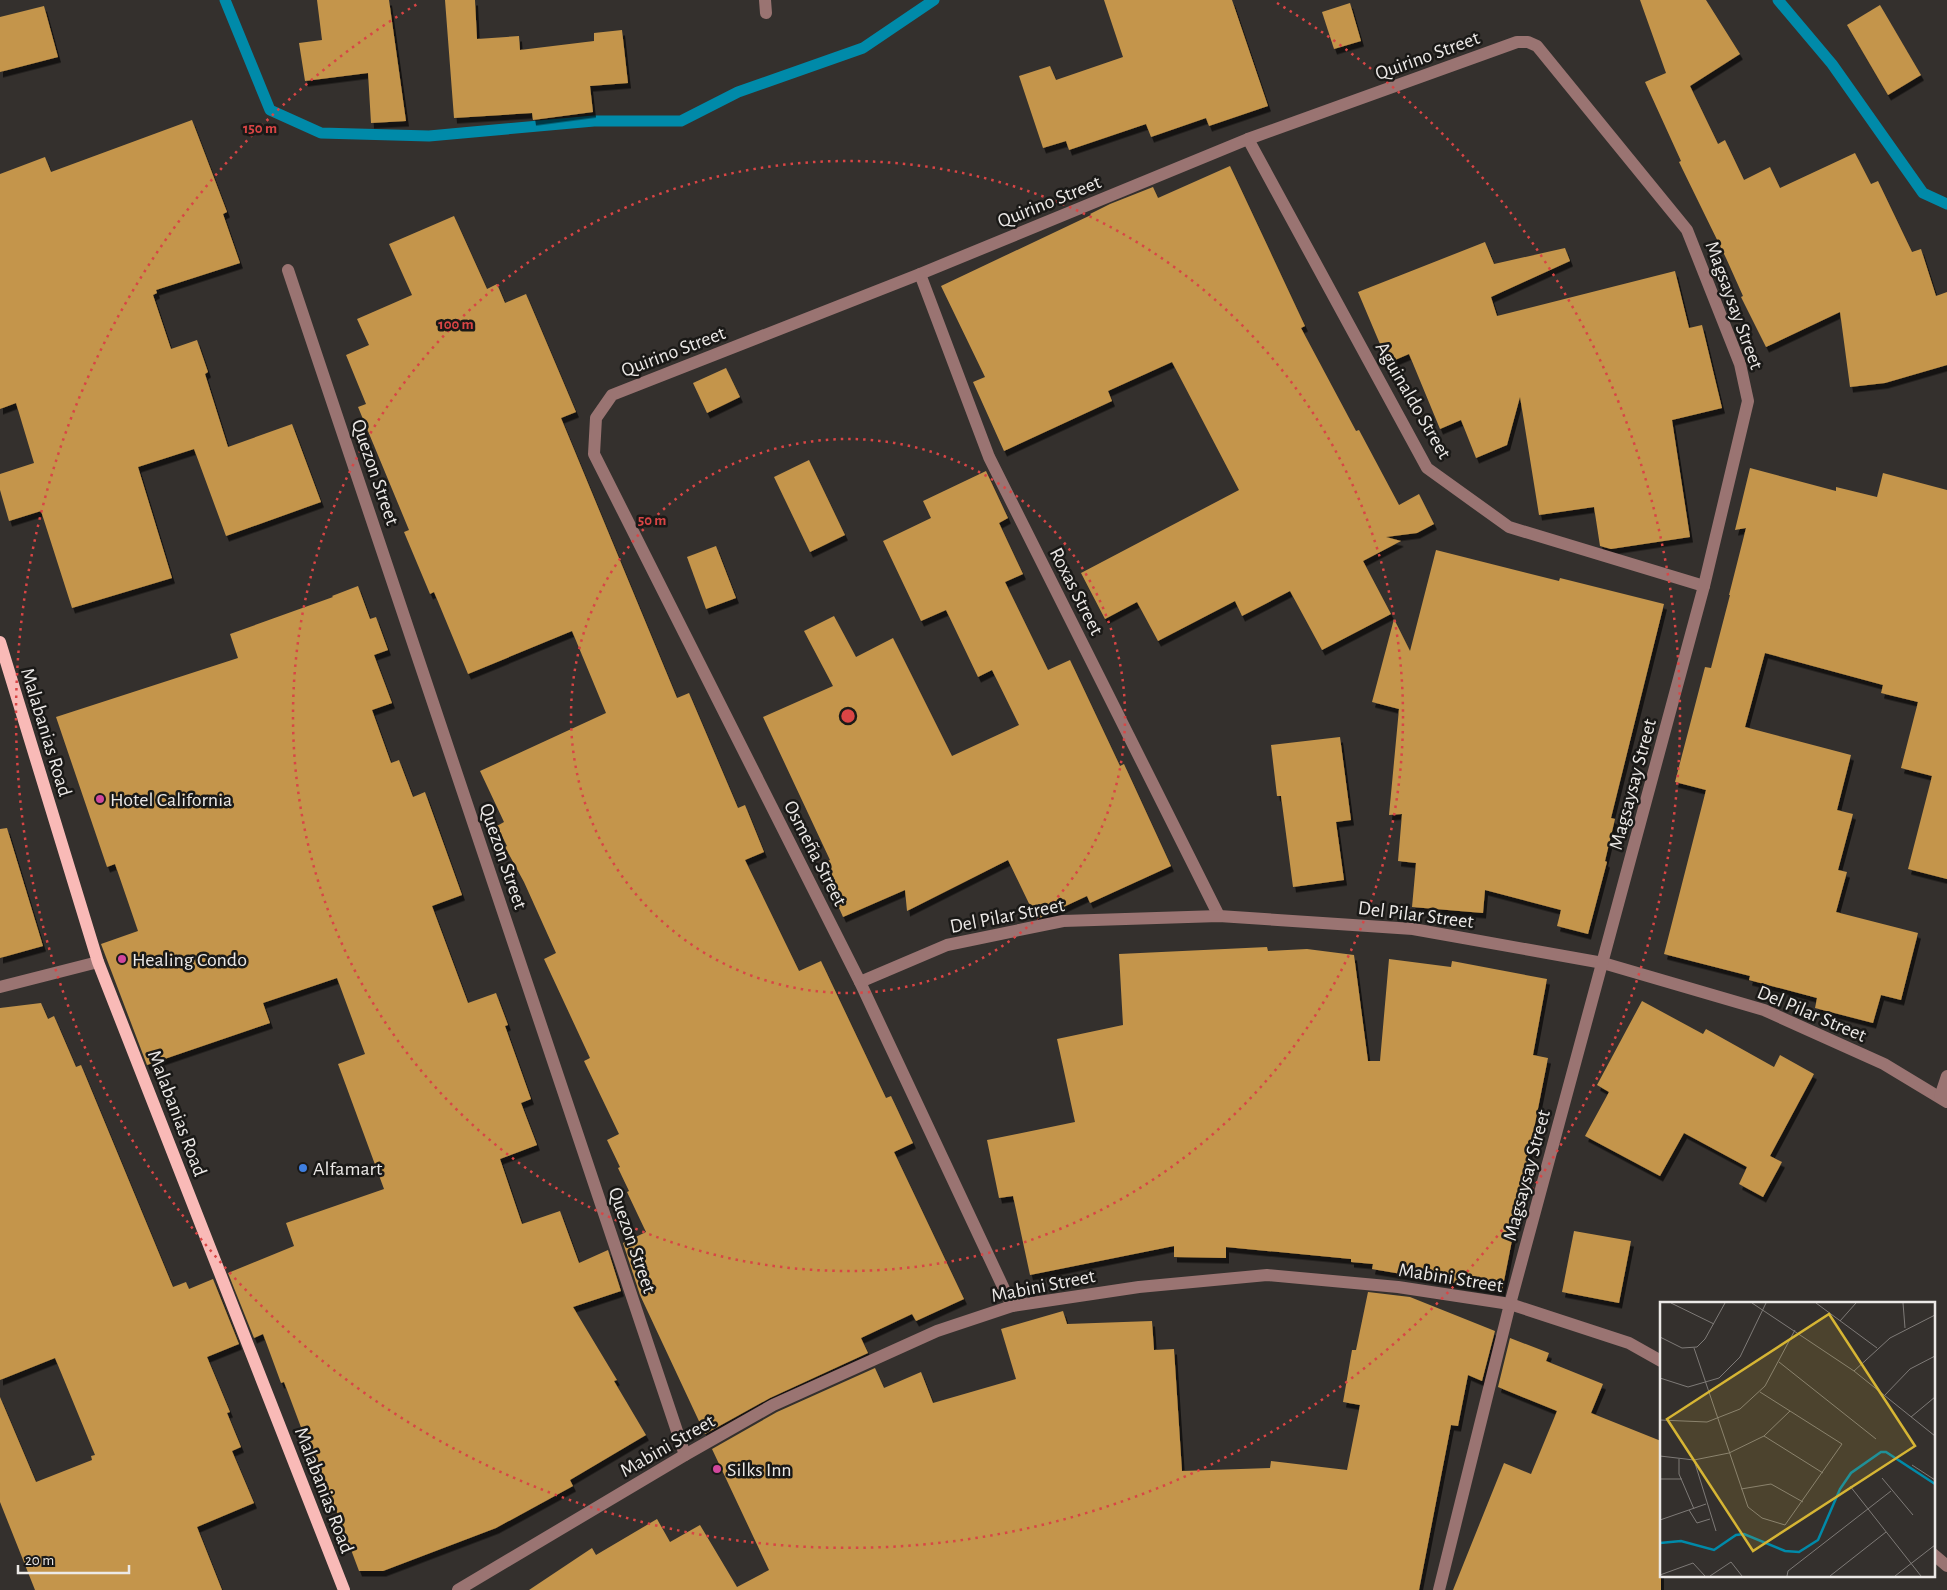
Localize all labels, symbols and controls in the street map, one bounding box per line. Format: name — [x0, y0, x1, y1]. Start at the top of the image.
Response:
street label: Quirino Street — [1372, 28, 1483, 84]
text: 150 m — [243, 121, 277, 136]
street label: Quirino Street — [995, 172, 1105, 232]
street label: Magsaysay Street — [1702, 239, 1767, 373]
text: 100 m — [438, 317, 474, 332]
street label: Quirino Street — [619, 323, 729, 381]
street label: Aguinaldo Street — [1372, 339, 1455, 463]
street label: Quezon Street — [348, 417, 403, 528]
text: 50 m — [638, 513, 666, 528]
street label: Roxas Street — [1046, 545, 1107, 639]
street label: Malabanias Road — [17, 666, 75, 799]
centre of rings — [839, 707, 857, 725]
street label: Magsaysay Street — [1606, 716, 1660, 852]
place label: Hotel California — [110, 790, 232, 810]
marker: Hotel California — [94, 793, 106, 805]
street label: Osmeña Street — [780, 798, 850, 910]
street label: Quezon Street — [476, 801, 531, 912]
street label: Del Pilar Street — [948, 895, 1067, 937]
street label: Del Pilar Street — [1357, 898, 1475, 932]
place label: Healing Condo — [132, 950, 247, 970]
marker: Healing Condo — [116, 953, 128, 965]
street label: Del Pilar Street — [1754, 982, 1870, 1046]
street label: Malabanias Road — [144, 1048, 210, 1179]
street label: Magsaysay Street — [1500, 1107, 1554, 1243]
place label: Alfamart — [313, 1159, 383, 1179]
marker: Alfamart — [297, 1162, 309, 1174]
street label: Quezon Street — [605, 1185, 660, 1296]
street label: Mabini Street — [1397, 1260, 1505, 1296]
street label: Mabini Street — [990, 1266, 1097, 1306]
inset map — [1660, 1302, 1934, 1578]
street label: Mabini Street — [617, 1411, 719, 1481]
street label: Malabanias Road — [291, 1425, 357, 1556]
place label: Silks Inn — [727, 1460, 792, 1480]
marker: Silks Inn — [711, 1463, 723, 1475]
scale bar — [18, 1542, 129, 1574]
text: 20 m — [25, 1553, 54, 1568]

